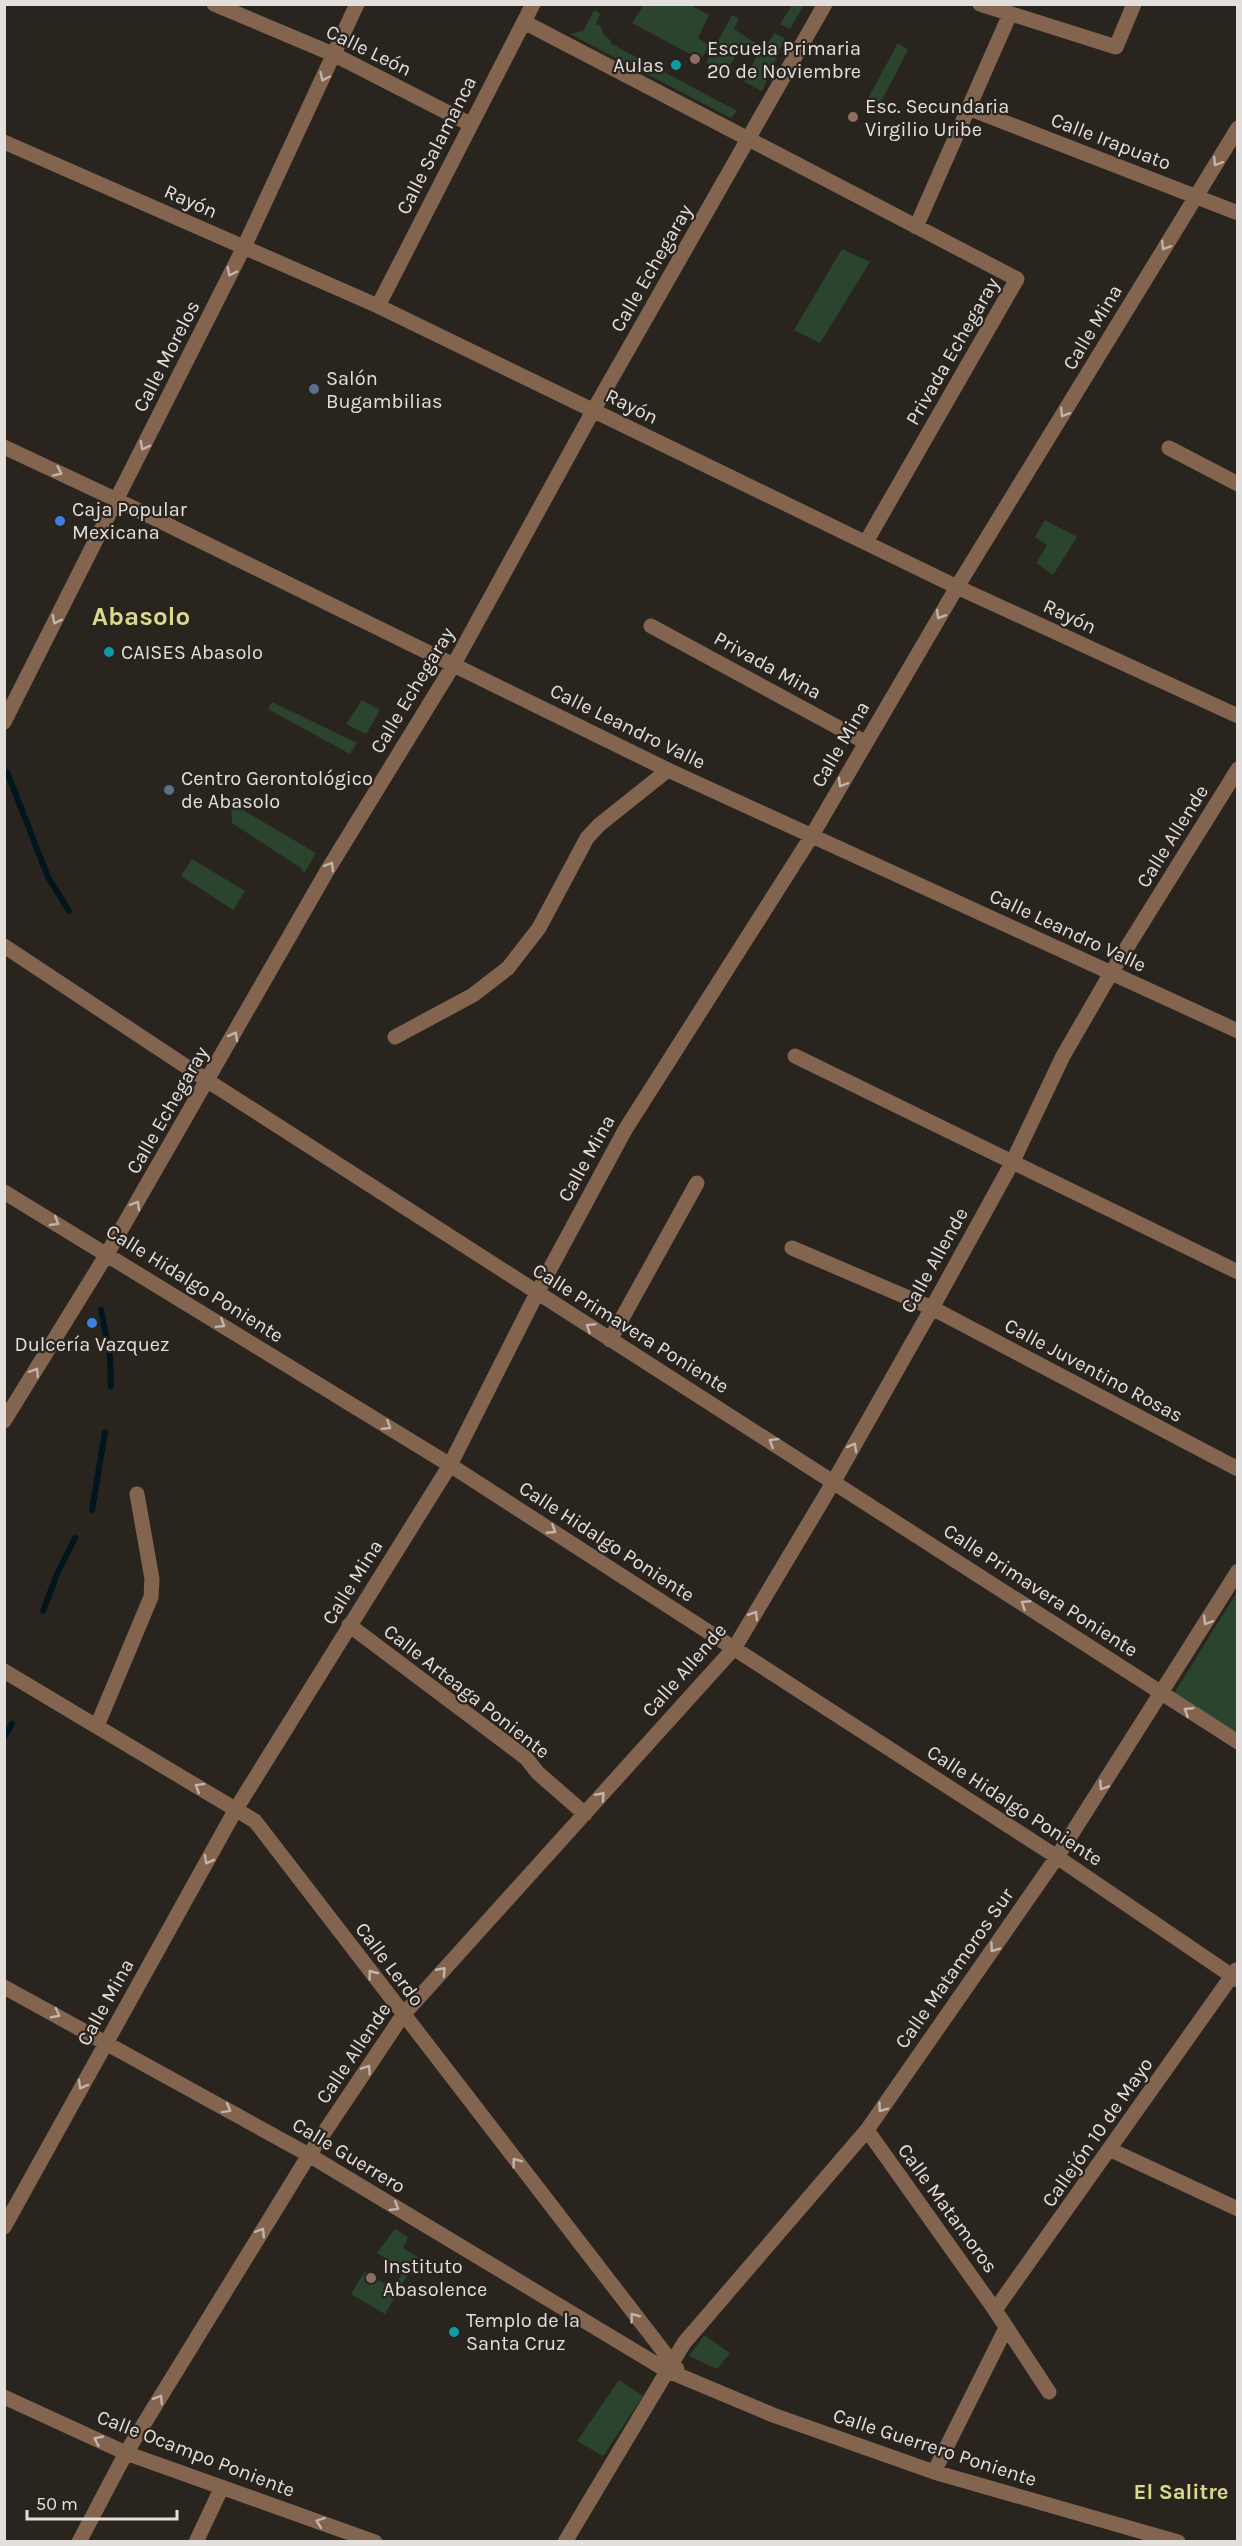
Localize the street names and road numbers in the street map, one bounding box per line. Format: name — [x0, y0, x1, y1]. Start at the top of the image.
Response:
street label: Calle León — [322, 20, 415, 81]
street label: Calle Salamanca — [392, 72, 481, 218]
street label: Calle Irapuato — [1048, 108, 1174, 175]
street label: Rayón — [161, 180, 221, 223]
street label: Calle Echegaray — [606, 200, 697, 336]
street label: Privada Echegaray — [901, 273, 1004, 429]
street label: Calle Mina — [1058, 280, 1127, 374]
street label: Calle Morelos — [129, 297, 204, 416]
street label: Rayón — [602, 384, 662, 429]
street label: Rayón — [1040, 594, 1100, 639]
street label: Calle Echegaray — [366, 623, 459, 758]
street label: Privada Mina — [710, 627, 825, 704]
street label: Calle Leandro Valle — [546, 679, 709, 774]
street label: Calle Mina — [807, 697, 874, 791]
street label: Calle Allende — [1132, 781, 1213, 892]
street label: Calle Leandro Valle — [986, 884, 1150, 977]
street label: Calle Echegaray — [122, 1042, 213, 1178]
street label: Calle Mina — [553, 1111, 620, 1206]
street label: Calle Allende — [896, 1204, 973, 1317]
street label: Calle Hidalgo Poniente — [102, 1220, 288, 1347]
street label: Calle Primavera Poniente — [528, 1259, 733, 1398]
street label: Calle Juventino Rosas — [1001, 1314, 1187, 1427]
street label: Calle Hidalgo Poniente — [515, 1476, 699, 1607]
street label: Calle Primavera Poniente — [939, 1519, 1142, 1662]
street label: Calle Mina — [317, 1536, 387, 1629]
street label: Calle Arteaga Poniente — [379, 1619, 554, 1763]
street label: Calle Allende — [637, 1619, 731, 1722]
street label: Calle Hidalgo Poniente — [923, 1740, 1107, 1871]
street label: Calle Matamoros Sur — [890, 1883, 1019, 2053]
street label: Calle Lerdo — [351, 1918, 429, 2011]
street label: Calle Mina — [72, 1955, 139, 2050]
street label: Calle Allende — [311, 1998, 396, 2108]
street label: Callejón 10 de Mayo — [1037, 2053, 1158, 2211]
street label: Calle Guerrero — [288, 2113, 409, 2198]
street label: Calle Matamoros — [893, 2139, 1002, 2277]
street label: Calle Guerrero Poniente — [830, 2404, 1039, 2491]
street label: Calle Ocampo Poniente — [94, 2405, 298, 2502]

